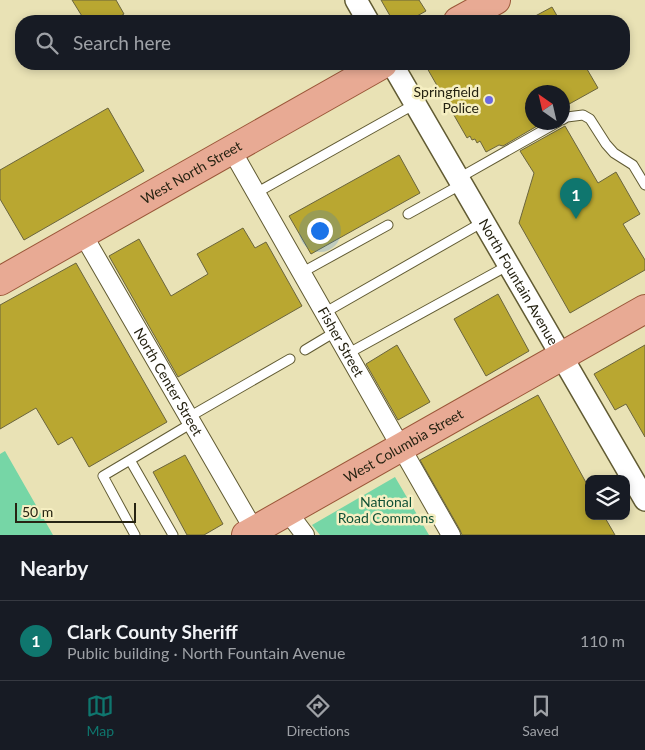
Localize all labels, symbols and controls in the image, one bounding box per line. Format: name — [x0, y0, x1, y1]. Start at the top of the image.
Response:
search box — [15, 15, 630, 70]
icon: search — [33, 29, 61, 57]
text: Search here — [73, 31, 171, 54]
place label: Springfield Police — [414, 83, 479, 116]
north arrow — [525, 85, 570, 130]
marker: Springfield Police — [483, 94, 495, 106]
street label: West North Street — [138, 137, 244, 207]
pin: 1 — [560, 178, 592, 219]
street label: North Fountain Avenue — [476, 215, 562, 348]
your location — [307, 218, 333, 244]
street label: Fisher Street — [315, 304, 368, 380]
street label: North Center Street — [131, 325, 207, 439]
street label: West Columbia Street — [341, 405, 466, 486]
map controls — [585, 475, 630, 520]
button: layers — [585, 475, 630, 520]
park label: National Road Commons — [338, 493, 434, 526]
scale bar — [15, 500, 136, 523]
text: 50 m — [22, 503, 53, 520]
text: Nearby — [20, 555, 88, 580]
text: Clark County Sheriff — [67, 620, 238, 643]
text: 1 — [31, 631, 41, 650]
text: 110 m — [580, 631, 625, 650]
text: Public building · North Fountain Avenue — [67, 643, 345, 662]
tab: Map — [86, 692, 114, 739]
tab: Directions — [287, 692, 350, 739]
tab: Saved — [522, 692, 559, 739]

